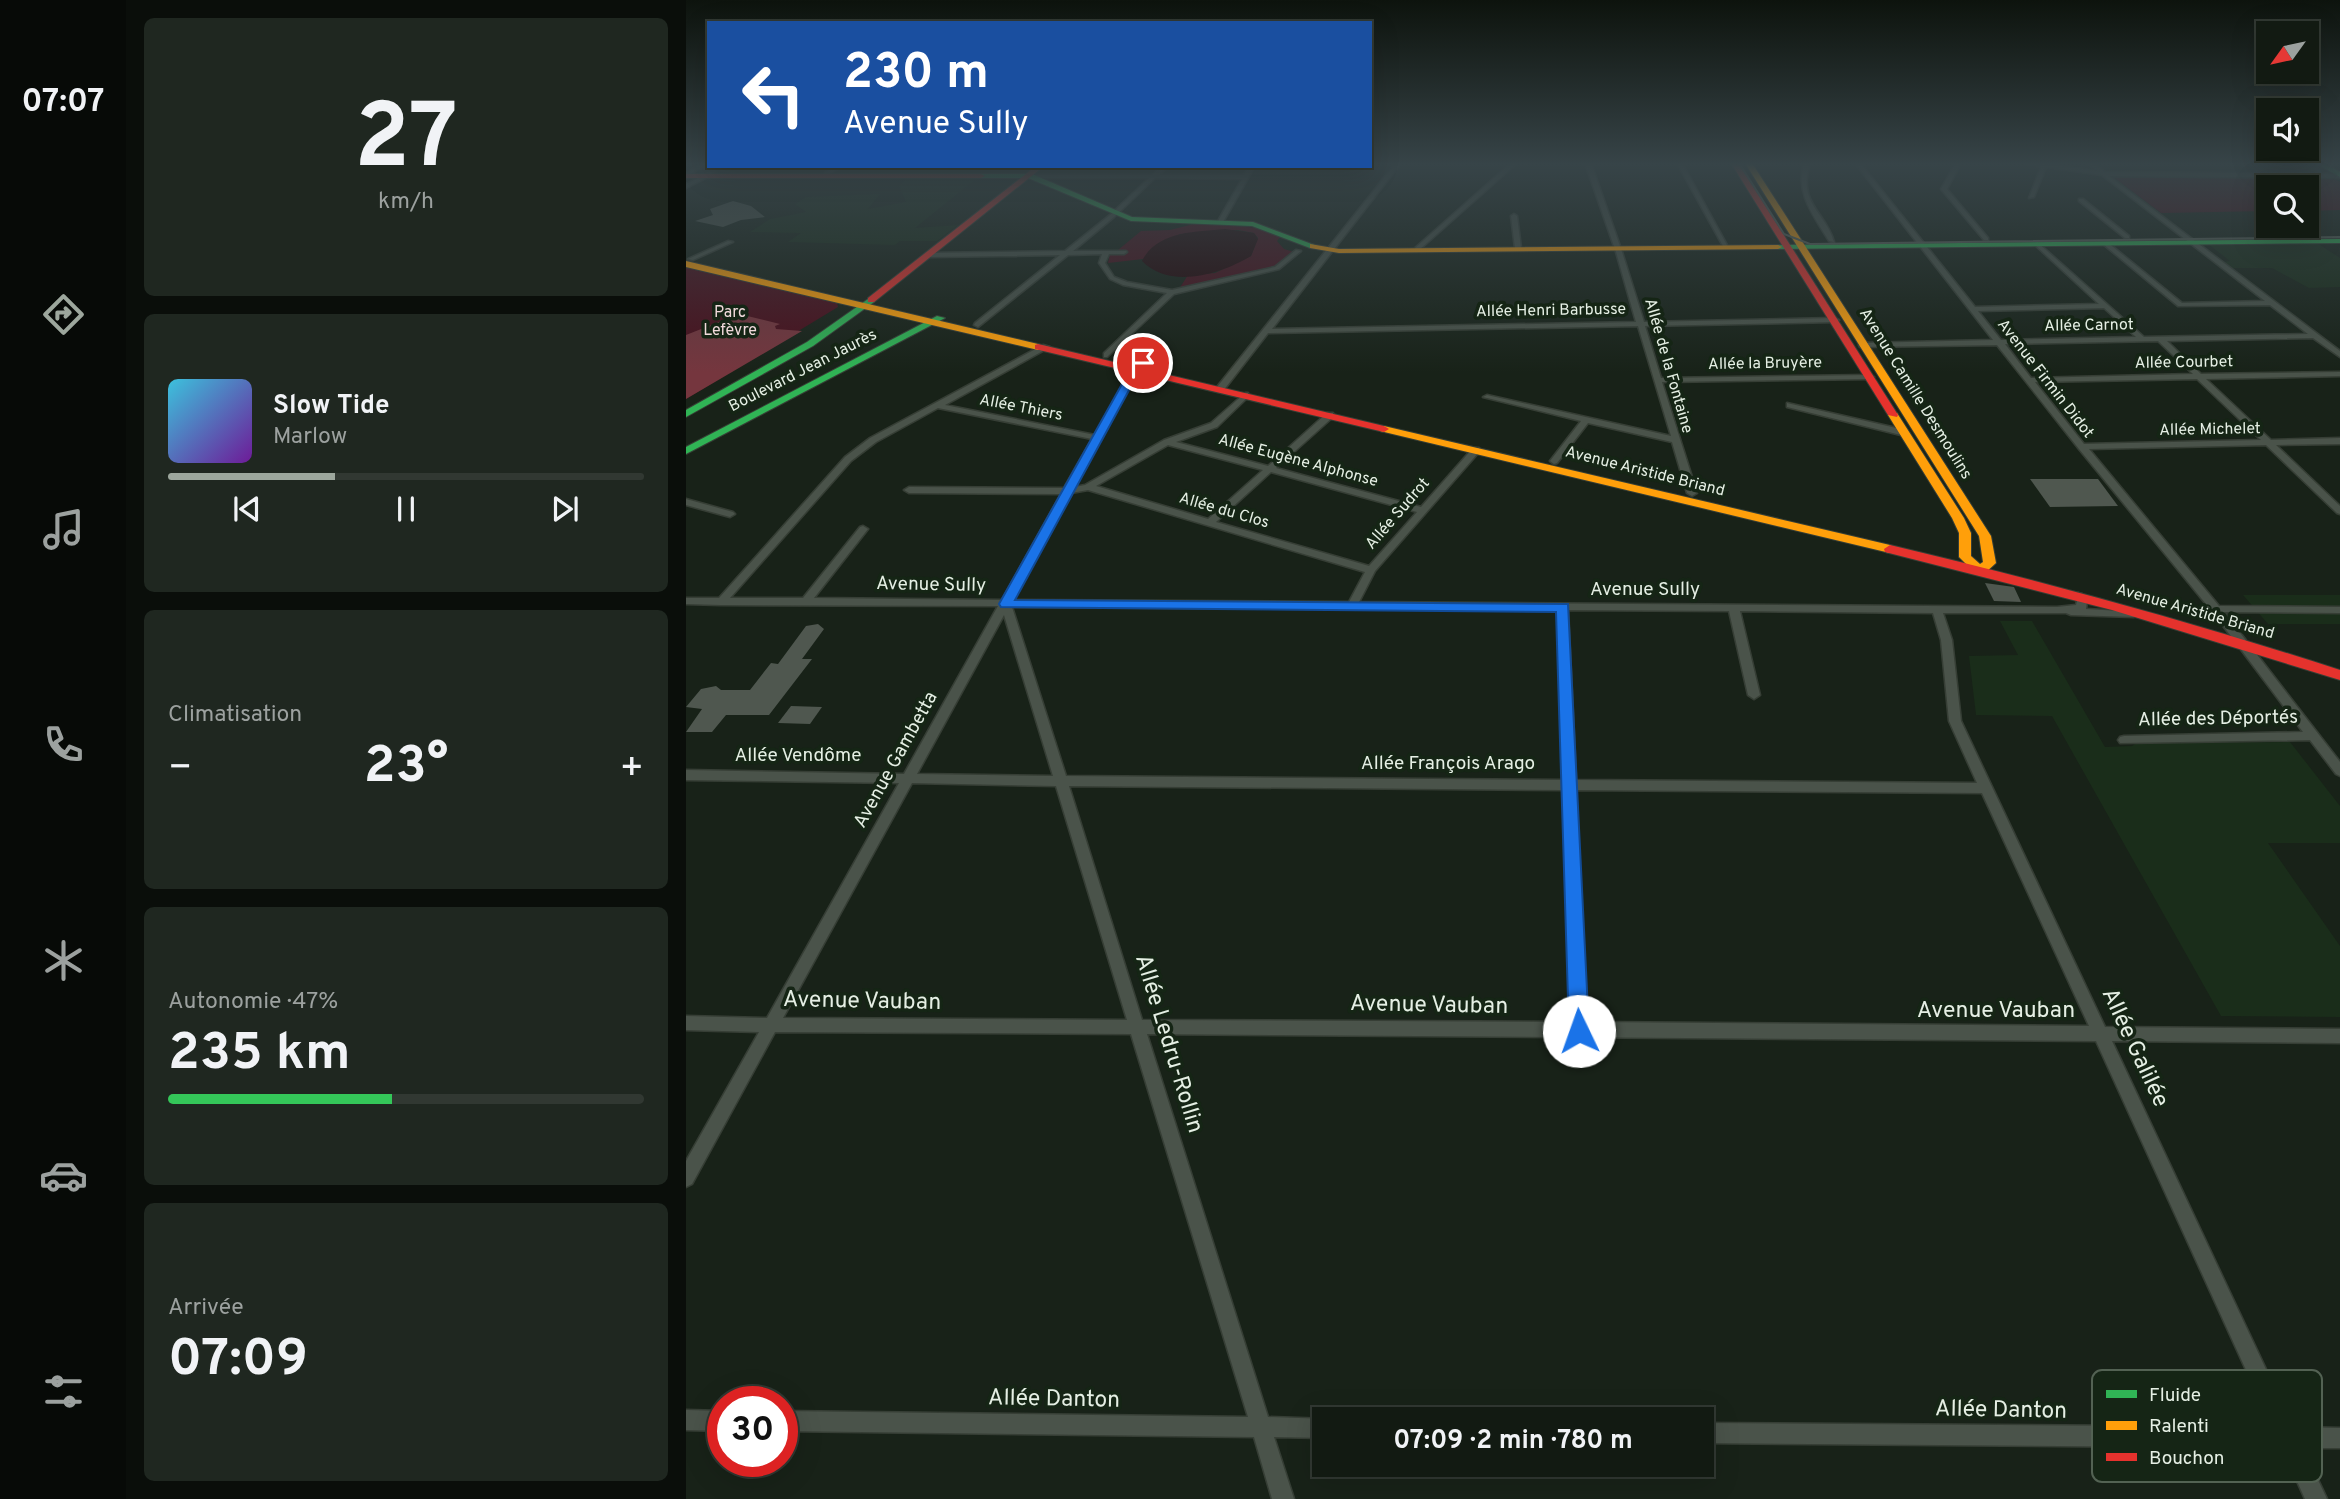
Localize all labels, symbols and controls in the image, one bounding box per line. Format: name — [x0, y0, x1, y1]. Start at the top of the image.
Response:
north arrow — [2256, 21, 2319, 84]
map controls — [2256, 21, 2319, 238]
text: 230 m — [843, 44, 989, 106]
icon: left — [728, 49, 819, 140]
text: 07:07 — [21, 83, 105, 123]
text: 27 — [354, 85, 458, 200]
button: sound — [2256, 98, 2319, 161]
text: Avenue Sully — [843, 105, 1028, 145]
button: search — [2256, 175, 2319, 238]
text: km/h — [378, 188, 434, 217]
icon: directions — [39, 290, 88, 339]
street label: Allée de la Fontaine — [1639, 296, 1697, 436]
street label: Allée Henri Barbusse — [1476, 300, 1626, 322]
park label: Parc Lefèvre — [703, 303, 757, 341]
street label: Avenue Camille Desmoulins — [1854, 305, 1976, 483]
street label: Avenue Firmin Didot — [1992, 315, 2098, 443]
street label: Allée Carnot — [2044, 315, 2134, 337]
street label: Boulevard Jean Jaurès — [726, 325, 880, 417]
pin — [1113, 333, 1173, 393]
icon: arrive — [1124, 344, 1162, 382]
street label: Allée Courbet — [2135, 352, 2233, 374]
street label: Allée la Bruyère — [1708, 353, 1822, 375]
text: Slow Tide — [273, 390, 390, 423]
street label: Allée Thiers — [978, 390, 1064, 426]
street label: Allée Michelet — [2159, 419, 2261, 441]
text: Marlow — [273, 423, 347, 452]
street label: Allée Eugène Alphonse — [1216, 430, 1380, 492]
street label: Avenue Aristide Briand — [1563, 442, 1727, 502]
street label: Allée Sudrot — [1361, 474, 1435, 554]
street label: Allée du Clos — [1177, 489, 1271, 533]
icon: previous — [228, 490, 266, 528]
icon: pause — [387, 490, 425, 528]
icon: next — [546, 490, 584, 528]
icon: music — [39, 505, 88, 554]
street label: Avenue Sully — [876, 572, 986, 598]
street label: Avenue Sully — [1590, 578, 1700, 602]
street label: Avenue Aristide Briand — [2114, 580, 2276, 644]
street label: Avenue Gambetta — [849, 688, 943, 832]
text: Climatisation — [168, 701, 302, 730]
street label: Allée des Déportés — [2138, 706, 2298, 732]
icon: phone — [39, 720, 88, 769]
text: 23° — [364, 735, 448, 801]
street label: Allée Vendôme — [734, 744, 862, 768]
text: − — [168, 745, 193, 794]
text: + — [619, 745, 644, 794]
street label: Allée François Arago — [1361, 752, 1535, 776]
icon: climate — [39, 936, 88, 985]
street label: Allée Ledru-Rollin — [1127, 951, 1209, 1137]
street label: Allée Galilée — [2094, 984, 2174, 1112]
street label: Avenue Vauban — [783, 986, 941, 1018]
text: Autonomie · 47% — [168, 988, 338, 1017]
street label: Avenue Vauban — [1350, 990, 1508, 1022]
position arrow — [1542, 994, 1616, 1068]
street label: Avenue Vauban — [1917, 997, 2075, 1026]
text: 235 km — [168, 1022, 350, 1088]
icon: car — [39, 1151, 88, 1200]
text: Arrivée — [168, 1294, 244, 1323]
text: 07:09 — [168, 1328, 308, 1394]
icon: filters — [39, 1367, 88, 1416]
legend — [2092, 1370, 2322, 1482]
street label: Allée Danton — [988, 1384, 1120, 1416]
text: Fluide — [2149, 1384, 2201, 1408]
speed limit sign: 30 — [707, 1386, 798, 1477]
street label: Allée Danton — [1935, 1395, 2067, 1427]
text: Ralenti — [2149, 1415, 2209, 1439]
text: 07:09 · 2 min · 780 m — [1393, 1425, 1633, 1458]
text: Bouchon — [2149, 1447, 2225, 1471]

